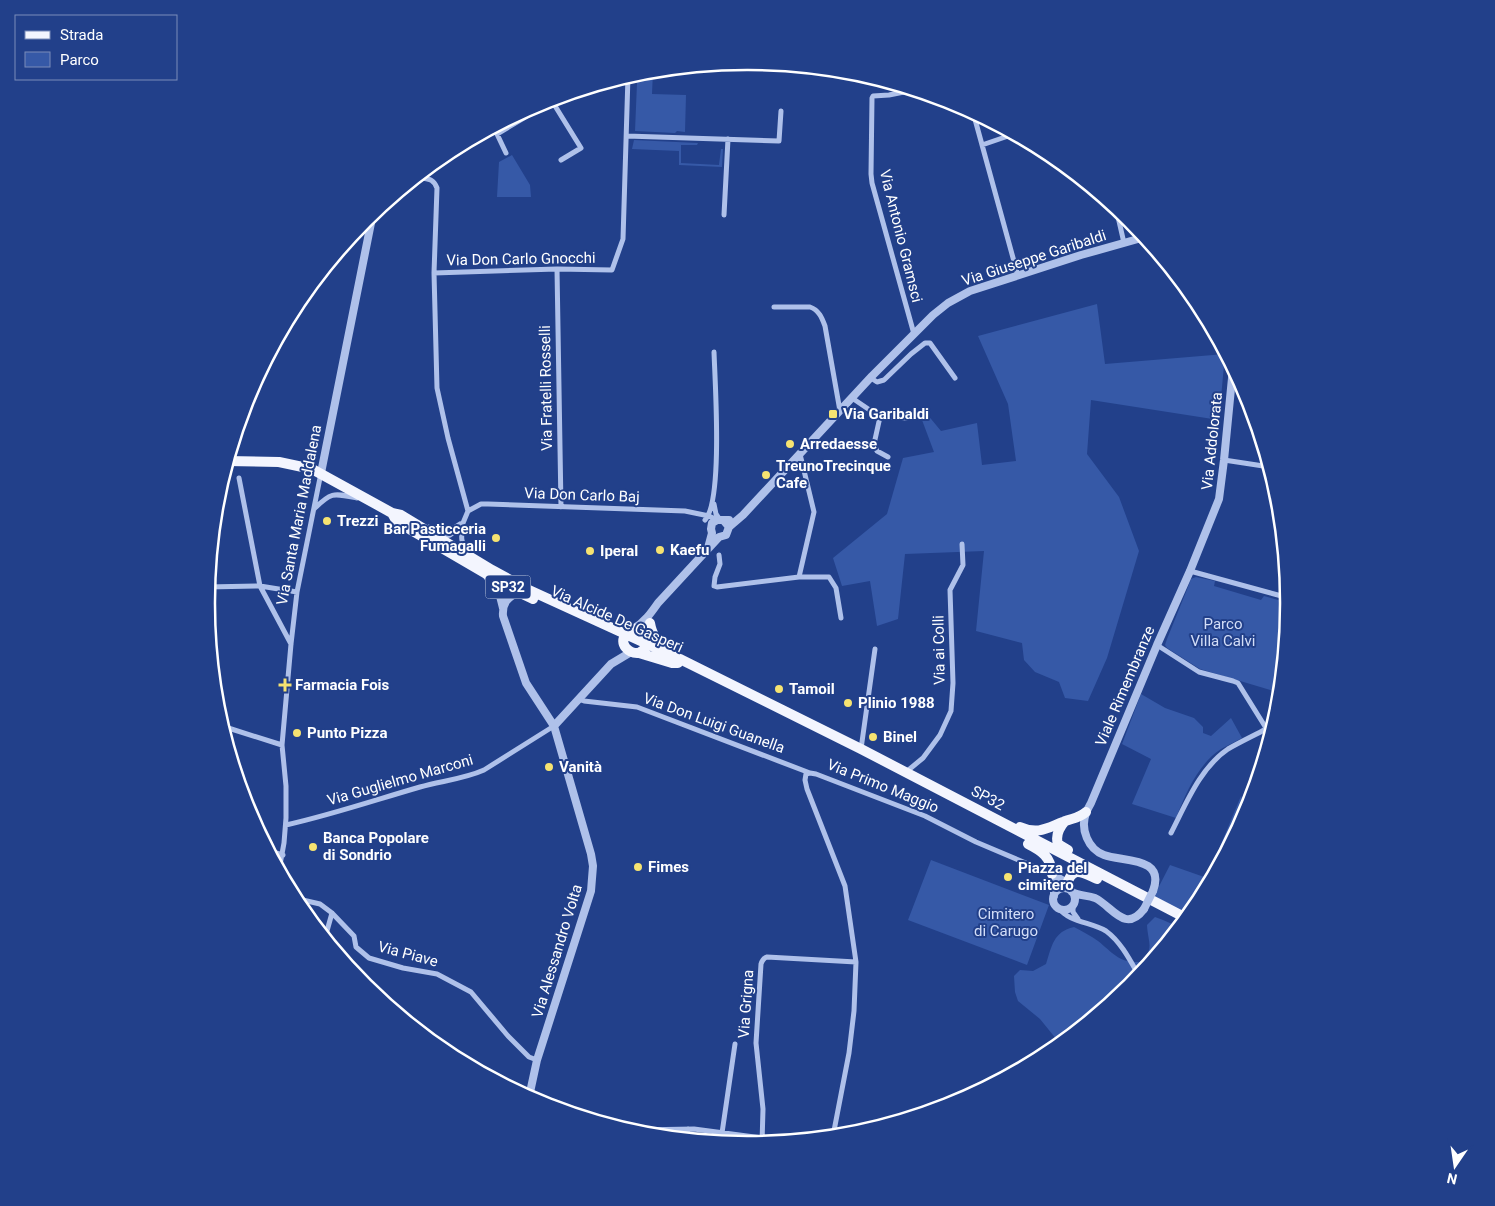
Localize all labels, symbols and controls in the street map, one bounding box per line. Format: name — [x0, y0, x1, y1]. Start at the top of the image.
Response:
legend — [15, 15, 178, 80]
text: Strada — [60, 26, 103, 44]
text: Parco — [60, 51, 99, 69]
street label: Via Antonio Gramsci — [876, 168, 926, 304]
street label: Via Giuseppe Garibaldi — [959, 226, 1109, 290]
street label: Via Don Carlo Gnocchi — [446, 249, 596, 269]
street label: Via Fratelli Rosselli — [536, 325, 556, 451]
street label: Via Addolorata — [1198, 391, 1226, 491]
place label: Via Garibaldi — [843, 405, 929, 423]
marker: Via Garibaldi — [827, 408, 839, 420]
street label: Via Santa Maria Maddalena — [273, 423, 325, 607]
place label: Arredaesse — [800, 435, 877, 453]
marker: Arredaesse — [784, 438, 796, 450]
place label: TreunoTrecinque Cafe — [776, 457, 891, 492]
marker: TreunoTrecinque Cafe — [760, 469, 772, 481]
street label: Via Don Carlo Baj — [524, 484, 640, 506]
place label: Trezzi — [337, 512, 379, 530]
marker: Trezzi — [321, 515, 333, 527]
place label: Bar Pasticceria Fumagalli — [384, 520, 486, 555]
marker: Bar Pasticceria Fumagalli — [490, 532, 502, 544]
place label: Kaefu — [670, 541, 709, 559]
place label: Iperal — [600, 542, 638, 560]
marker: Kaefu — [654, 544, 666, 556]
marker: Iperal — [584, 545, 596, 557]
road number: SP32 — [486, 576, 530, 598]
street label: Via Alcide De Gasperi — [548, 582, 686, 656]
street label: Via ai Colli — [929, 615, 949, 685]
park label: Parco Villa Calvi — [1191, 615, 1255, 650]
street label: Viale Rimembranze — [1092, 623, 1158, 749]
place label: Farmacia Fois — [295, 676, 390, 694]
marker: Farmacia Fois — [279, 679, 291, 691]
place label: Tamoil — [789, 680, 835, 698]
marker: Tamoil — [773, 683, 785, 695]
street label: Via Don Luigi Guanella — [641, 689, 787, 757]
place label: Plinio 1988 — [858, 694, 935, 712]
marker: Plinio 1988 — [842, 697, 854, 709]
place label: Punto Pizza — [307, 724, 387, 742]
marker: Punto Pizza — [291, 727, 303, 739]
place label: Binel — [883, 728, 917, 746]
marker: Binel — [867, 731, 879, 743]
street label: Via Guglielmo Marconi — [325, 751, 475, 809]
street label: Via Primo Maggio — [824, 755, 942, 817]
place label: Vanità — [559, 758, 602, 776]
marker: Vanità — [543, 761, 555, 773]
street label: SP32 — [968, 782, 1008, 814]
place label: Banca Popolare di Sondrio — [323, 829, 429, 864]
marker: Banca Popolare di Sondrio — [307, 841, 319, 853]
place label: Fimes — [648, 858, 689, 876]
place label: Piazza del cimitero — [1018, 859, 1087, 894]
marker: Fimes — [632, 861, 644, 873]
marker: Piazza del cimitero — [1002, 871, 1014, 883]
street label: Via Alessandro Volta — [528, 882, 586, 1020]
park label: Cimitero di Carugo — [974, 905, 1038, 940]
street label: Via Piave — [376, 937, 440, 971]
street label: Via Grigna — [735, 969, 757, 1039]
north arrow — [1430, 1141, 1480, 1191]
text: N — [1445, 1170, 1459, 1188]

